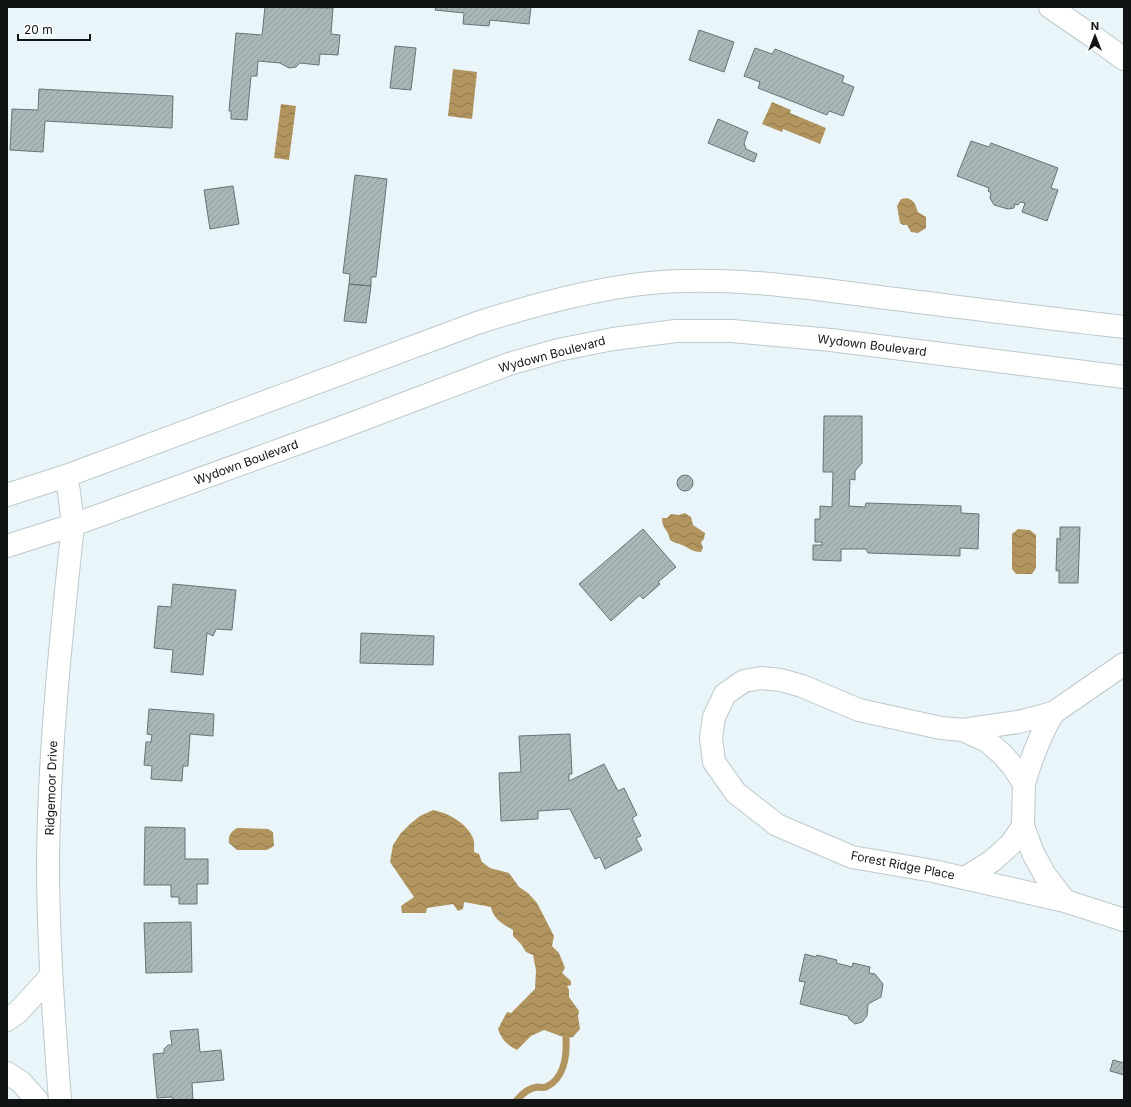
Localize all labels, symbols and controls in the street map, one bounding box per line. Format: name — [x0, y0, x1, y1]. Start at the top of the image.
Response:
scale bar — [18, 16, 90, 42]
north arrow — [1075, 16, 1115, 56]
text: N — [1091, 19, 1099, 33]
text: 20 m — [24, 22, 53, 37]
street label: Wydown Boulevard — [817, 331, 927, 359]
street label: Wydown Boulevard — [497, 333, 607, 375]
street label: Wydown Boulevard — [192, 436, 300, 488]
street label: Ridgemoor Drive — [42, 740, 60, 836]
street label: Forest Ridge Place — [850, 848, 956, 882]

